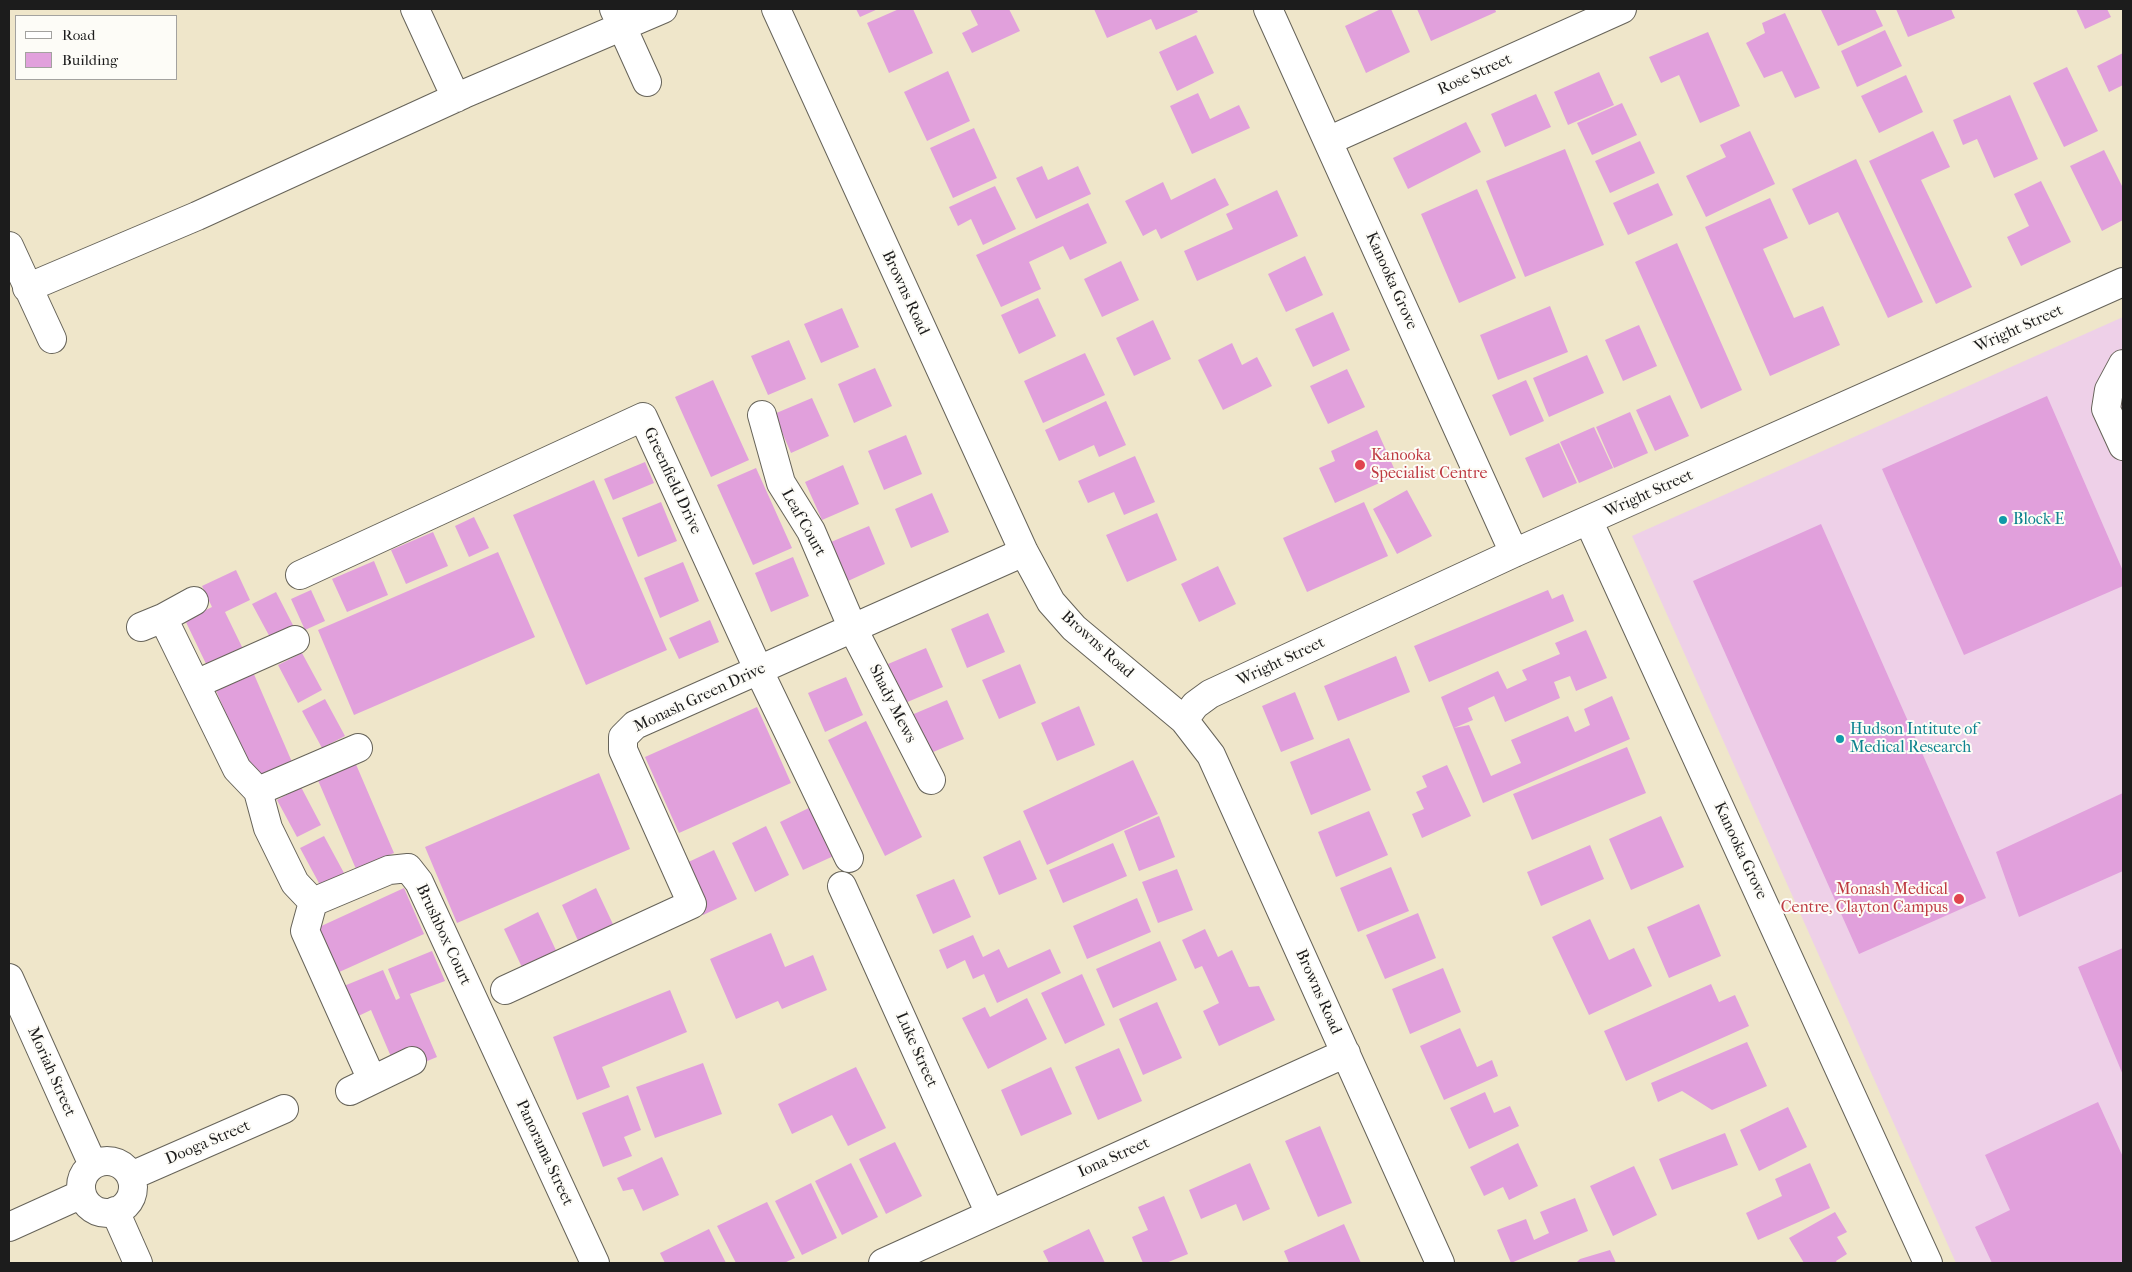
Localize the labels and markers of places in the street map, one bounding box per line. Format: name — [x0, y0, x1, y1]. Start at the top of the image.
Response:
place label: Kanooka Specialist Centre — [1371, 446, 1487, 484]
marker: Kanooka Specialist Centre — [1353, 458, 1367, 472]
place label: Block E — [2013, 510, 2064, 530]
marker: Block E — [1997, 514, 2009, 526]
place label: Hudson Intitute of Medical Research — [1850, 720, 1978, 758]
marker: Hudson Intitute of Medical Research — [1834, 733, 1846, 745]
place label: Monash Medical Centre, Clayton Campus — [1781, 880, 1948, 918]
marker: Monash Medical Centre, Clayton Campus — [1952, 892, 1966, 906]

